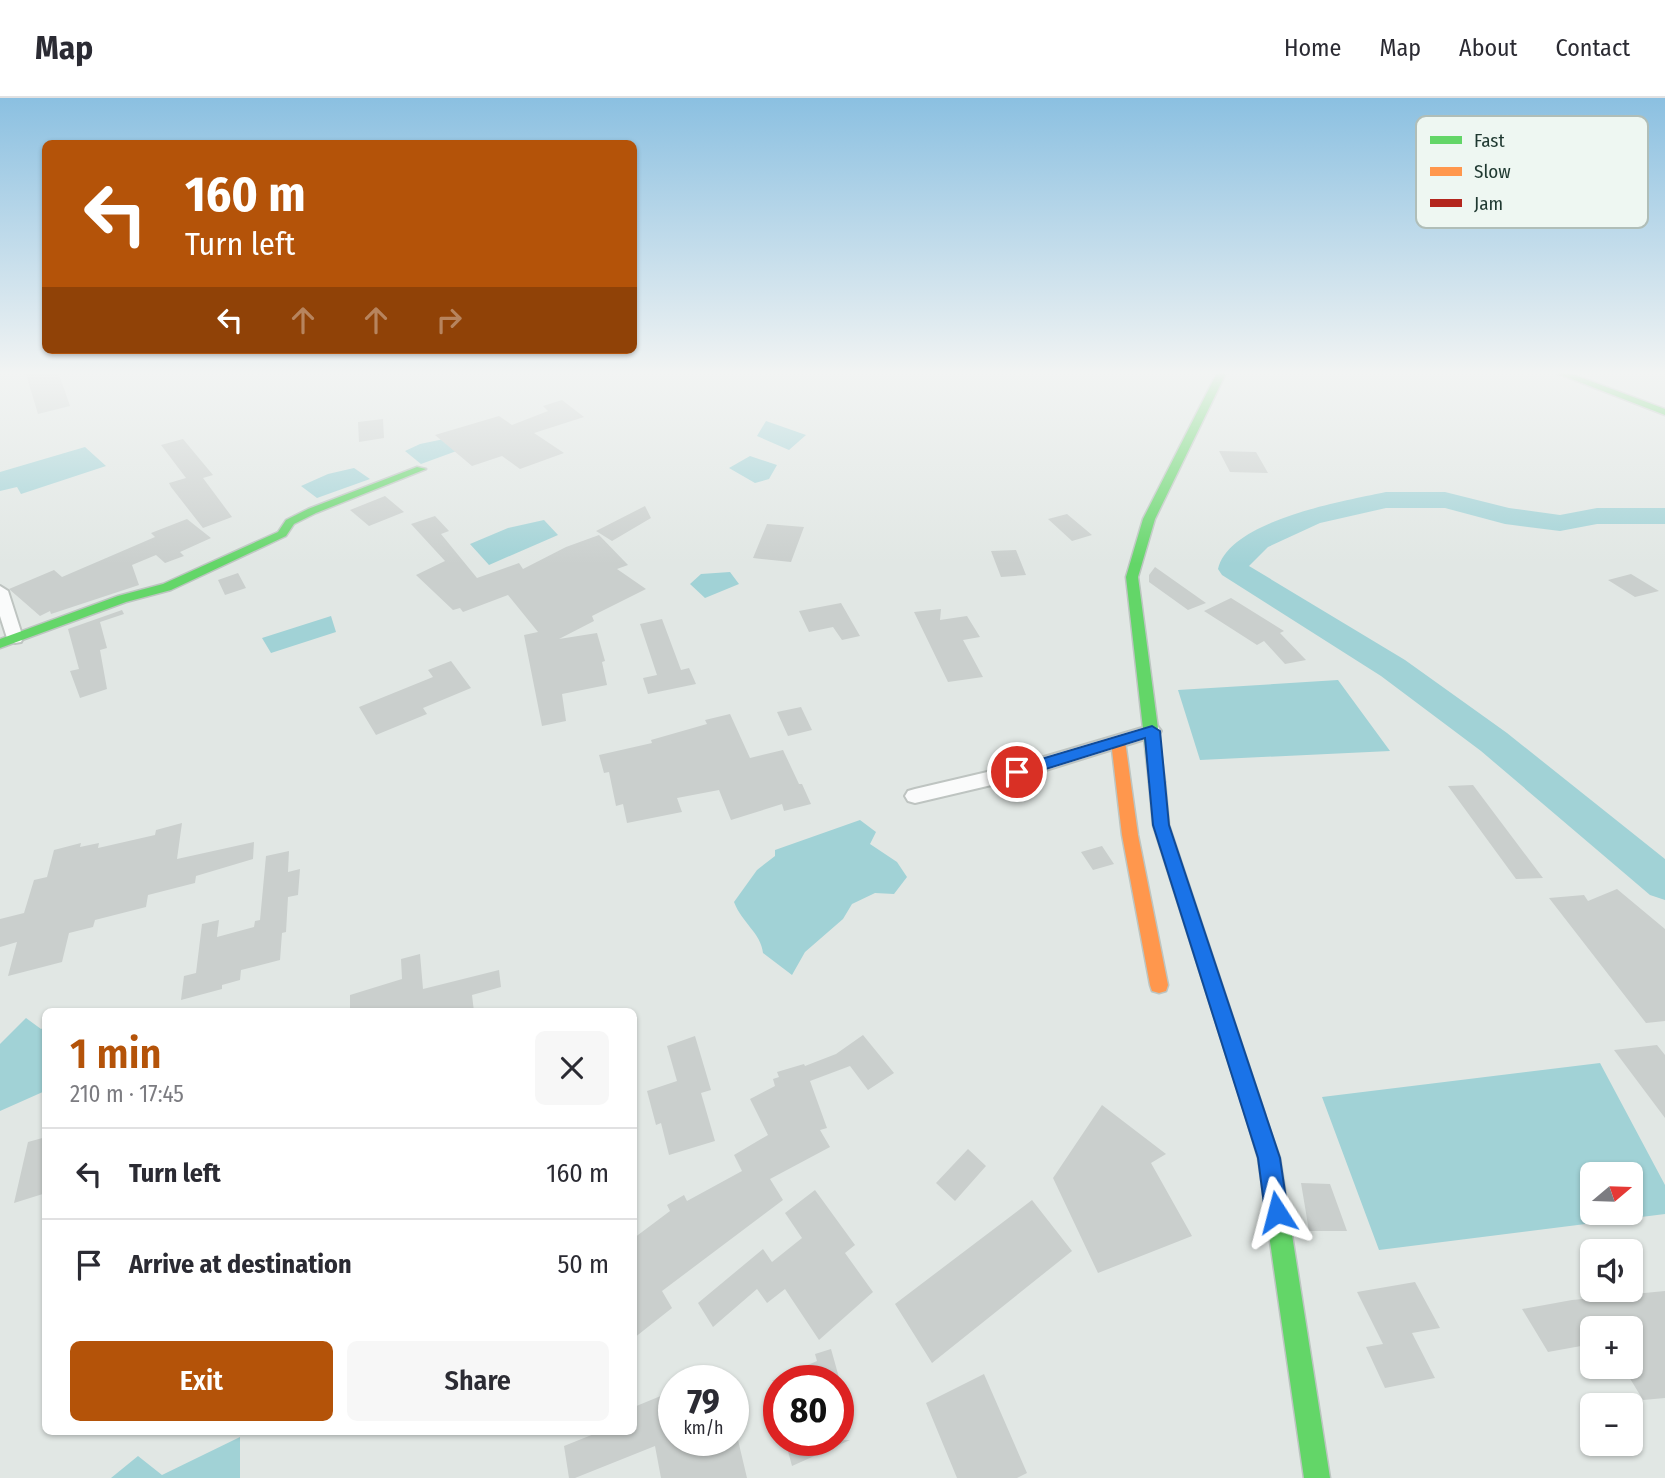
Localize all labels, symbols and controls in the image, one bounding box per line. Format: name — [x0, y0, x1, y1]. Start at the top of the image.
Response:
text: Map — [35, 28, 93, 68]
text: Home — [1284, 34, 1341, 62]
text: Map — [1379, 34, 1421, 62]
text: About — [1459, 34, 1517, 62]
text: Contact — [1555, 34, 1630, 62]
legend — [1416, 116, 1648, 228]
text: Fast — [1474, 129, 1505, 152]
text: Slow — [1474, 160, 1511, 183]
text: 160 m — [185, 165, 306, 224]
icon: left — [70, 168, 161, 259]
text: Jam — [1474, 192, 1503, 215]
text: Turn left — [185, 225, 295, 263]
icon: left — [211, 301, 249, 339]
icon: ahead — [284, 301, 322, 339]
icon: ahead — [357, 301, 395, 339]
icon: right — [430, 301, 468, 339]
pin — [987, 742, 1047, 802]
icon: arrive — [998, 753, 1036, 791]
text: 1 min — [70, 1029, 161, 1079]
button: close — [535, 1031, 609, 1105]
text: 210 m · 17:45 — [70, 1080, 184, 1108]
icon: left — [70, 1155, 108, 1193]
text: Turn left — [129, 1158, 221, 1189]
text: 160 m — [546, 1158, 609, 1189]
north arrow — [1580, 1162, 1643, 1225]
map controls — [1580, 1162, 1643, 1456]
position arrow — [1240, 1175, 1314, 1249]
button: sound — [1580, 1239, 1643, 1302]
icon: arrive — [70, 1246, 108, 1284]
text: Arrive at destination — [129, 1249, 352, 1280]
text: 50 m — [557, 1249, 609, 1280]
button: + — [1580, 1316, 1643, 1379]
button: Exit — [70, 1341, 333, 1421]
button: Share — [347, 1341, 609, 1421]
speed limit sign: 80 — [763, 1365, 854, 1456]
text: 79 — [687, 1380, 720, 1422]
button: − — [1580, 1393, 1643, 1456]
text: km/h — [683, 1417, 724, 1439]

